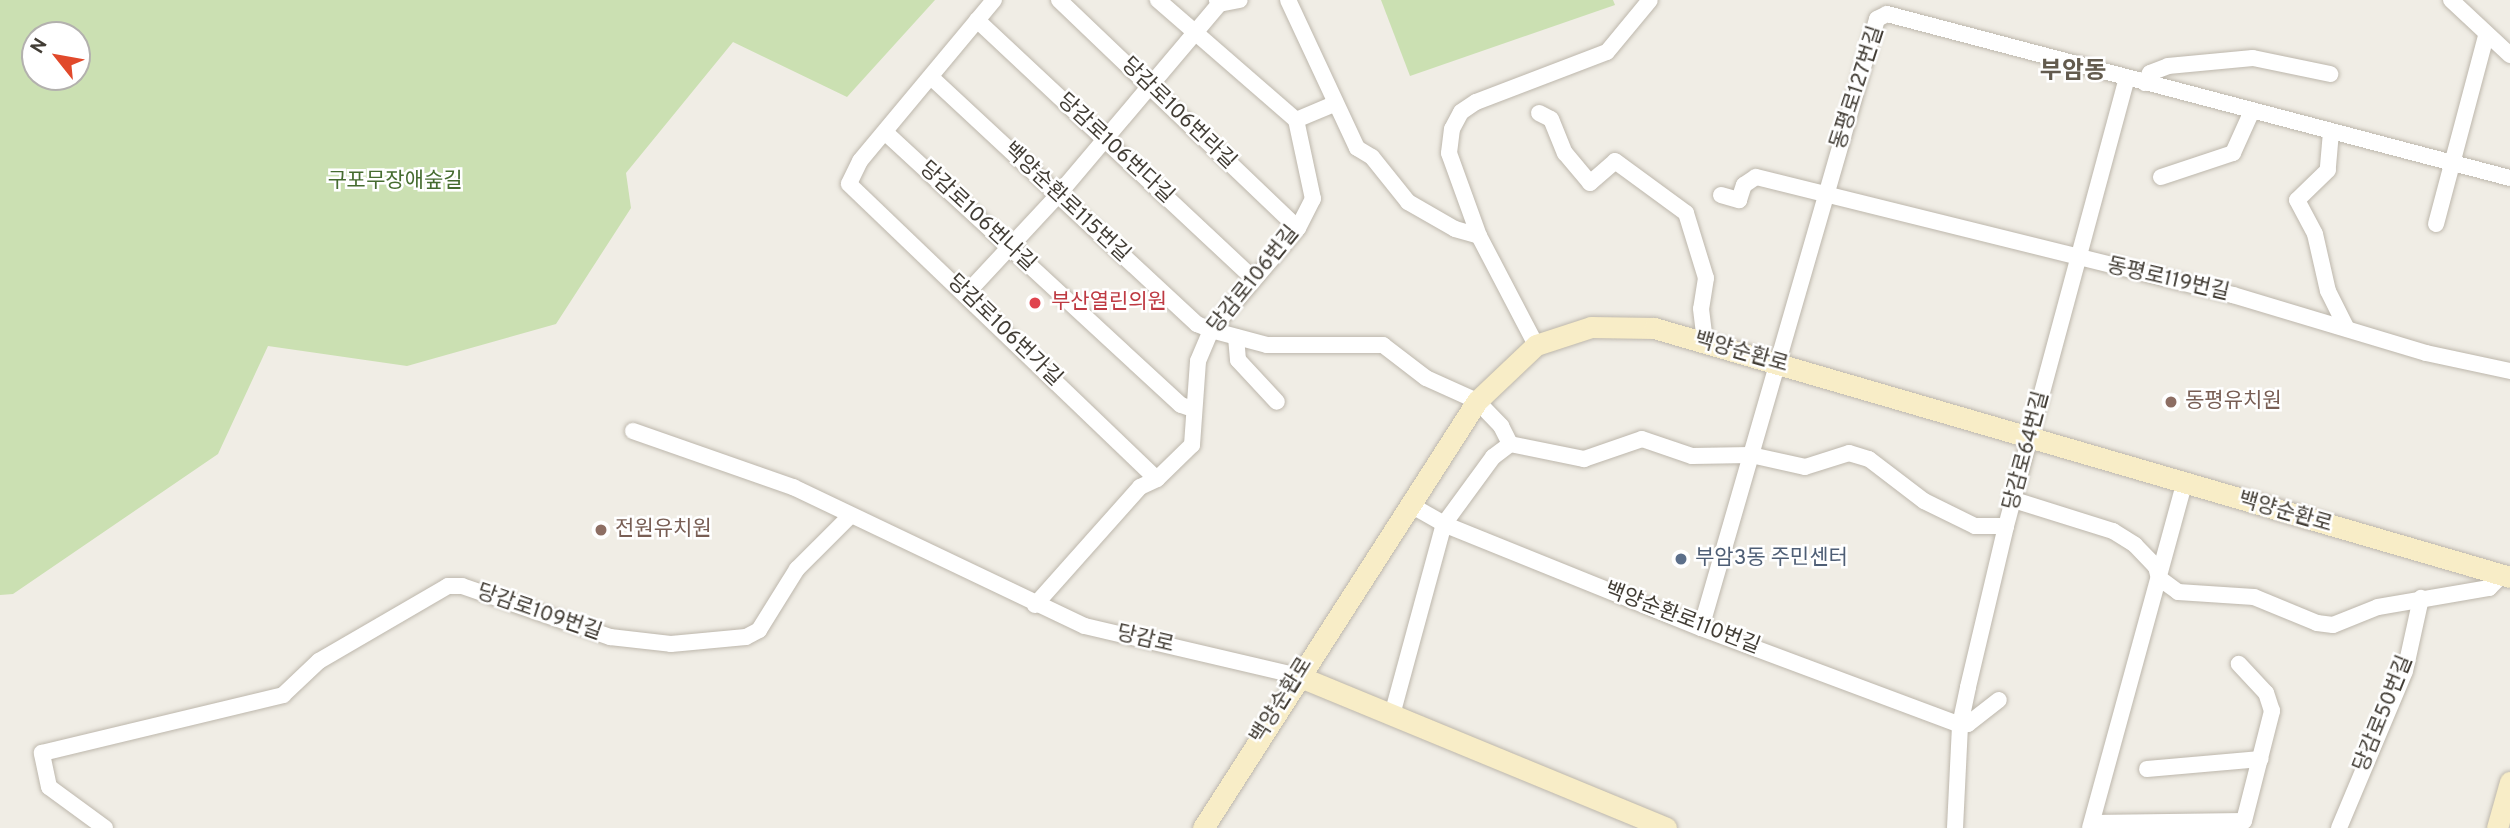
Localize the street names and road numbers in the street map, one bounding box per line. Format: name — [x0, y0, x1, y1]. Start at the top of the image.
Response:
street label: 동평로127번길 — [1826, 23, 1890, 153]
street label: 당감로106번라길 — [1115, 53, 1241, 175]
street label: 당감로106번다길 — [1052, 89, 1178, 209]
street label: 백양순환로115번길 — [997, 138, 1135, 268]
street label: 당감로106번나길 — [914, 157, 1040, 277]
street label: 당감로106번길 — [1203, 221, 1305, 339]
street label: 동평로119번길 — [2104, 254, 2232, 306]
street label: 당감로106번가길 — [941, 270, 1067, 392]
street label: 백양순환로 — [1691, 328, 1791, 378]
street label: 당감로64번길 — [1999, 389, 2055, 513]
street label: 백양순환로 — [2235, 488, 2335, 538]
street label: 백양순환로110번길 — [1601, 578, 1763, 660]
street label: 당감로109번길 — [473, 580, 605, 646]
street label: 당감로 — [1114, 621, 1176, 659]
street label: 당감로50번길 — [2349, 652, 2419, 776]
street label: 백양순환로 — [1246, 653, 1318, 749]

